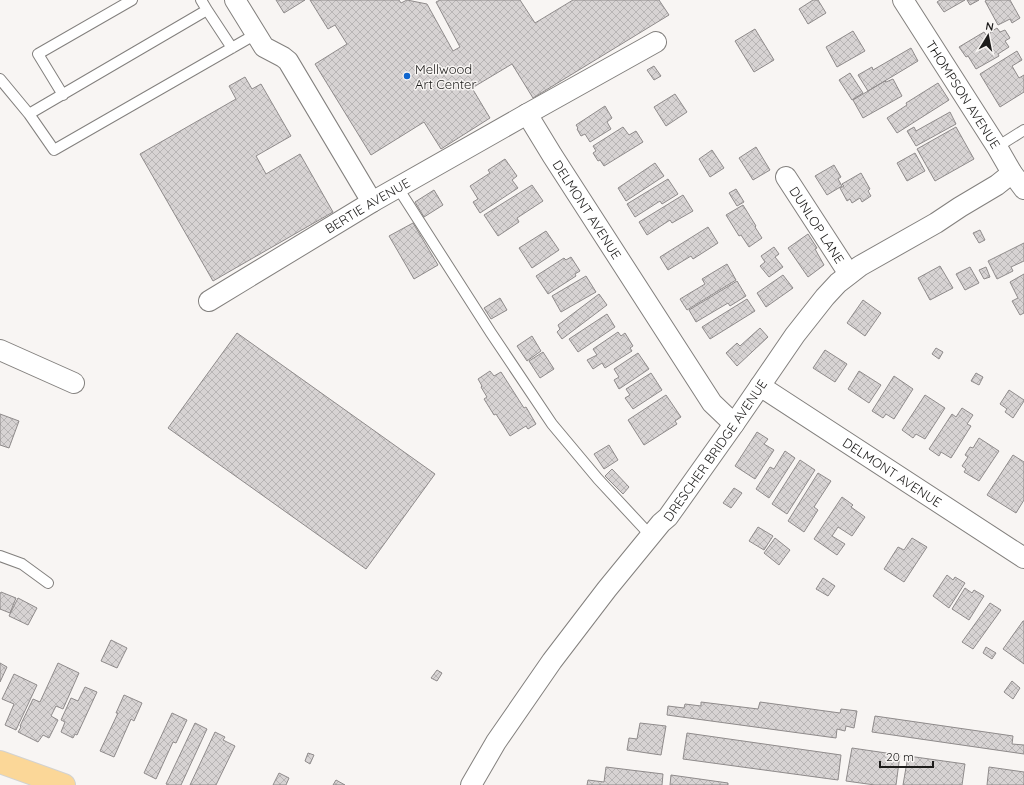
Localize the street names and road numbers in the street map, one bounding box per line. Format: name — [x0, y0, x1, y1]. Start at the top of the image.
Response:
street label: THOMPSON AVENUE — [923, 37, 1004, 152]
street label: DELMONT AVENUE — [549, 157, 625, 262]
street label: BERTIE AVENUE — [322, 174, 413, 237]
street label: DUNLOP LANE — [786, 183, 848, 266]
street label: DRESCHER BRIDGE AVENUE — [660, 376, 770, 524]
street label: DELMONT AVENUE — [840, 434, 945, 510]

